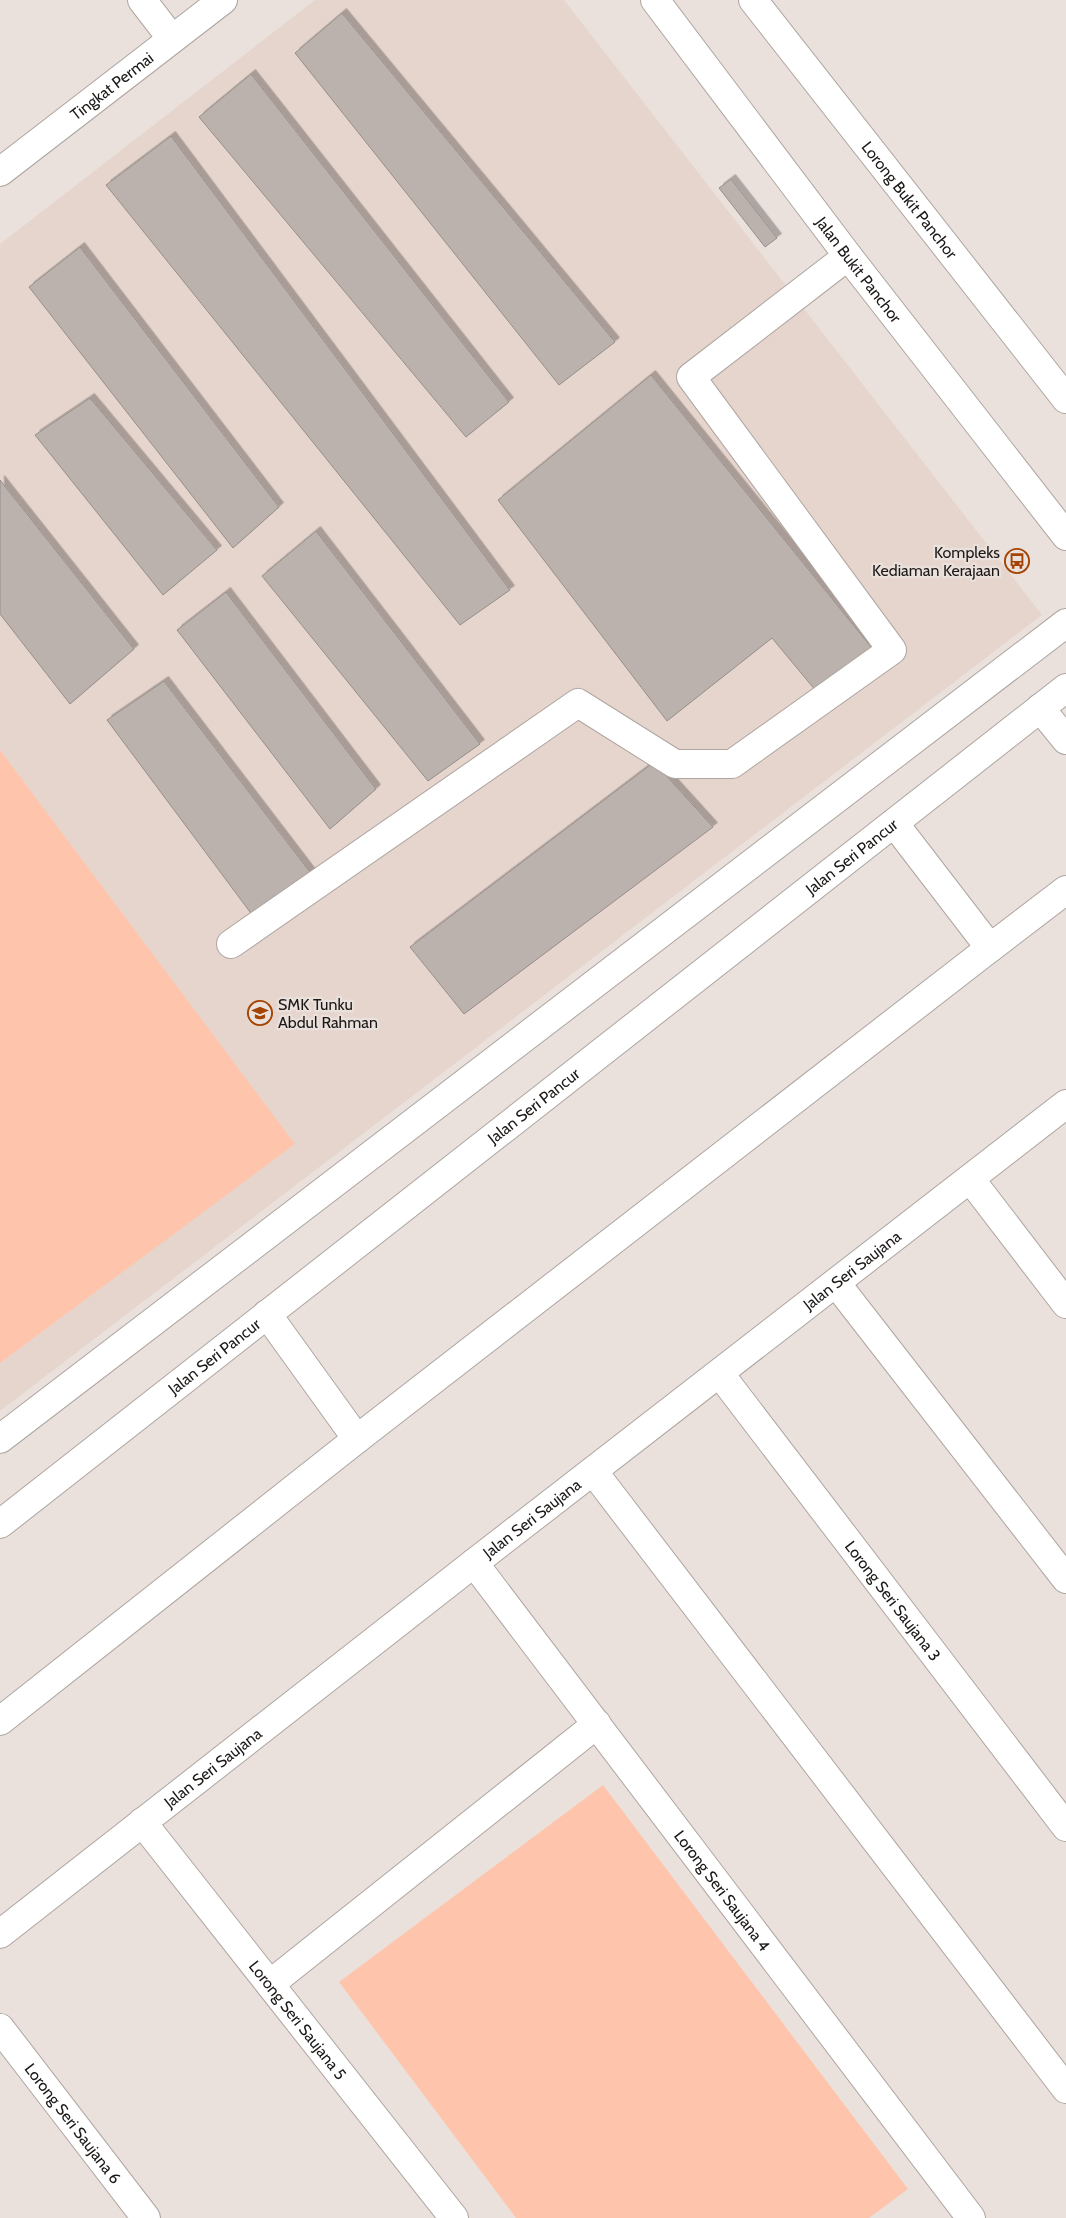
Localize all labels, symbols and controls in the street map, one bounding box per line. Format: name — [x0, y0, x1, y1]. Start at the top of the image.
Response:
street label: Tingkat Permai — [67, 48, 157, 124]
street label: Lorong Bukit Panchor — [858, 138, 962, 263]
street label: Jalan Bukit Panchor — [811, 212, 906, 327]
place label: Kompleks Kediaman Kerajaan — [872, 543, 1000, 580]
bus stop icon: Kompleks Kediaman Kerajaan — [1004, 548, 1030, 574]
street label: Jalan Seri Pancur — [801, 814, 902, 899]
place label: SMK Tunku Abdul Rahman — [278, 995, 378, 1032]
school or university icon: SMK Tunku Abdul Rahman — [247, 1000, 273, 1026]
street label: Jalan Seri Pancur — [483, 1064, 584, 1149]
street label: Jalan Seri Saujana — [799, 1226, 905, 1315]
street label: Jalan Seri Pancur — [164, 1314, 265, 1399]
street label: Jalan Seri Saujana — [479, 1475, 585, 1563]
street label: Lorong Seri Saujana 3 — [841, 1537, 944, 1665]
street label: Jalan Seri Saujana — [160, 1724, 266, 1813]
street label: Lorong Seri Saujana 4 — [670, 1827, 774, 1955]
street label: Lorong Seri Saujana 5 — [245, 1957, 350, 2083]
street label: Lorong Seri Saujana 6 — [21, 2060, 125, 2187]

